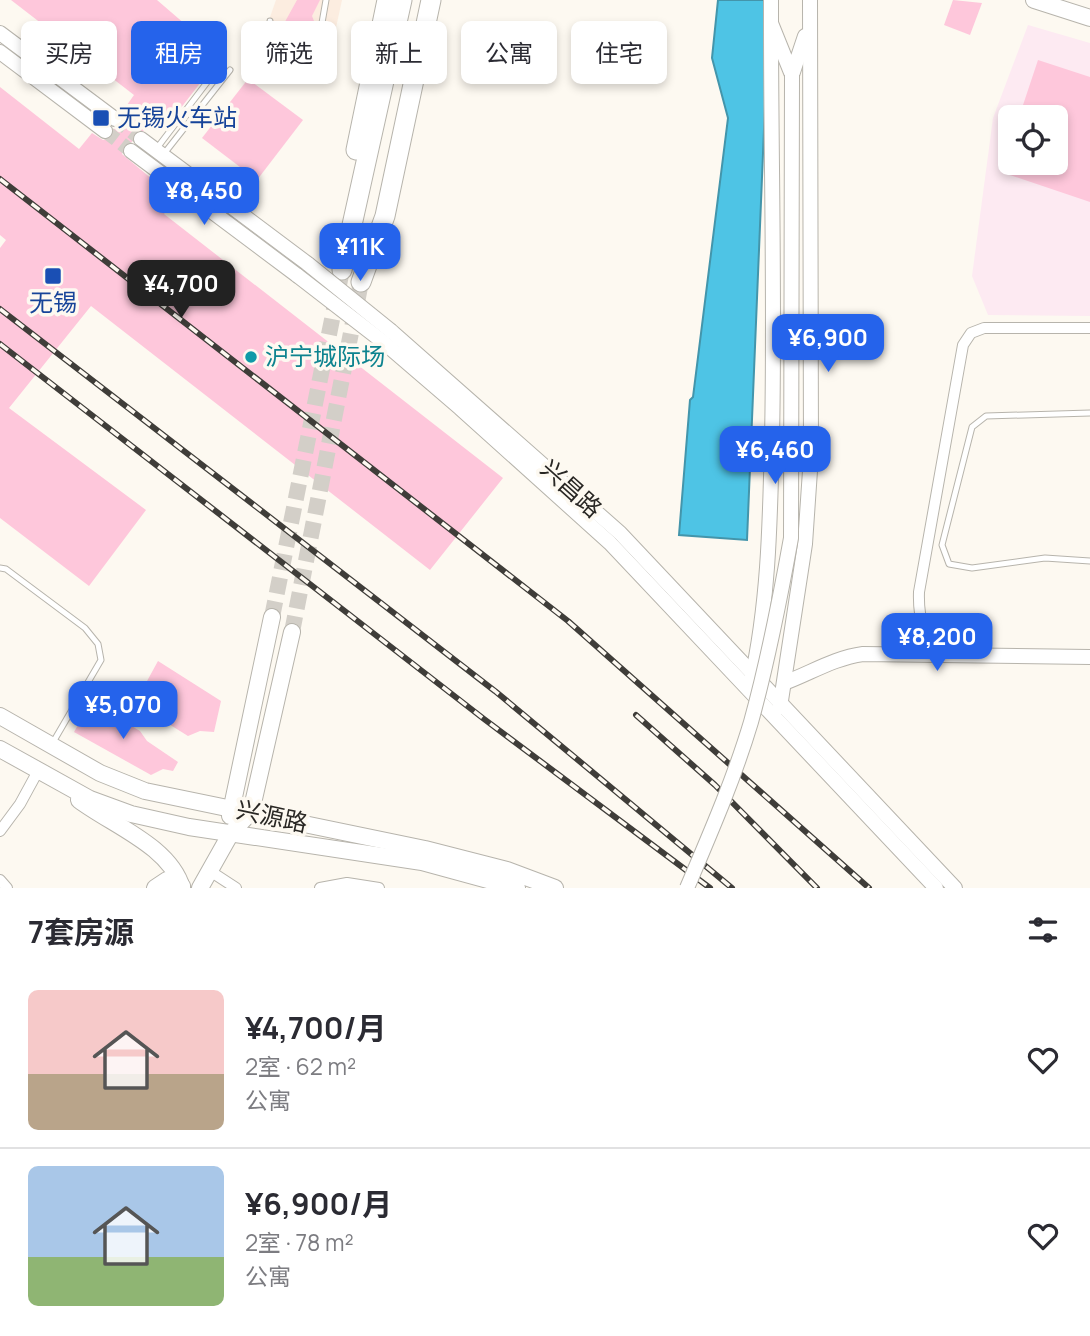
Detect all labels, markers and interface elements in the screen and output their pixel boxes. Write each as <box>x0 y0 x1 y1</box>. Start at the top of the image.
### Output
chip: 买房 <box>21 21 117 84</box>
chip: 租房 <box>131 21 227 84</box>
chip: 筛选 <box>241 21 337 84</box>
chip: 新上 <box>351 21 447 84</box>
chip: 公寓 <box>461 21 557 84</box>
chip: 住宅 <box>571 21 667 84</box>
place label: 无锡火车站 <box>117 100 237 133</box>
map controls <box>998 105 1068 175</box>
button: locate <box>998 105 1068 175</box>
marker: 无锡火车站 <box>91 108 111 128</box>
pin: ¥8,450 <box>147 168 261 227</box>
text: ¥8,450 <box>165 174 243 206</box>
pin: ¥11K <box>319 224 401 283</box>
text: ¥11K <box>335 230 385 262</box>
pin: ¥4,700 <box>124 260 238 320</box>
marker: 无锡 <box>43 266 63 286</box>
text: ¥4,700 <box>143 267 219 299</box>
place label: 无锡 <box>29 285 77 318</box>
pin: ¥6,900 <box>771 314 885 374</box>
text: ¥6,900 <box>788 321 868 353</box>
place label: 沪宁城际场 <box>265 339 385 372</box>
marker: 沪宁城际场 <box>243 349 259 365</box>
pin: ¥6,460 <box>718 426 832 486</box>
text: ¥6,460 <box>736 433 814 465</box>
street label: 兴昌路 <box>534 452 610 524</box>
pin: ¥8,200 <box>880 614 994 673</box>
text: ¥8,200 <box>897 620 977 652</box>
pin: ¥5,070 <box>66 682 180 741</box>
text: ¥5,070 <box>84 688 162 720</box>
street label: 兴源路 <box>234 792 311 839</box>
text: 7套房源 <box>28 911 134 952</box>
icon: filters <box>1024 911 1062 949</box>
text: ¥4,700/月 <box>245 1007 386 1048</box>
icon: home <box>84 1018 168 1102</box>
icon: heart <box>1024 1041 1062 1079</box>
text: 2室 · 62 m² <box>245 1050 356 1082</box>
text: 公寓 <box>245 1084 291 1116</box>
text: ¥6,900/月 <box>245 1183 392 1224</box>
icon: home <box>84 1194 168 1278</box>
icon: heart <box>1024 1217 1062 1255</box>
text: 2室 · 78 m² <box>245 1226 354 1258</box>
text: 公寓 <box>245 1260 291 1292</box>

